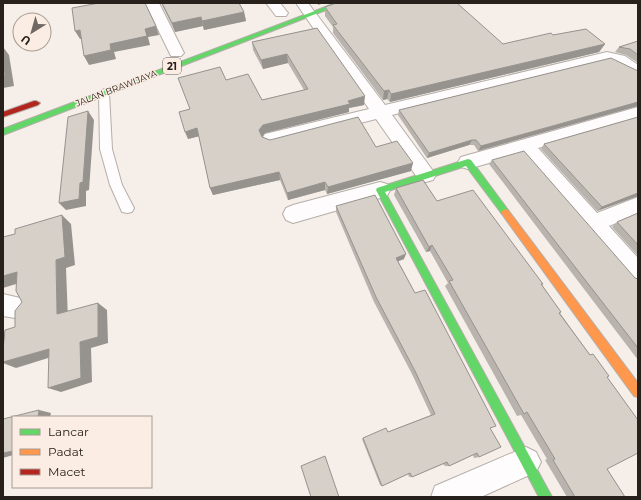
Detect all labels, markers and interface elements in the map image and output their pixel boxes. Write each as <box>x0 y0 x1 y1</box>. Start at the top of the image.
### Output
north arrow <box>12 12 52 52</box>
text: U <box>18 32 34 48</box>
road number: 21 <box>163 58 181 74</box>
street label: JALAN BRAWIJAYA <box>73 67 159 109</box>
legend <box>12 416 152 488</box>
text: Lancar <box>48 424 89 439</box>
text: Padat <box>48 444 84 459</box>
text: Macet <box>48 464 85 479</box>

